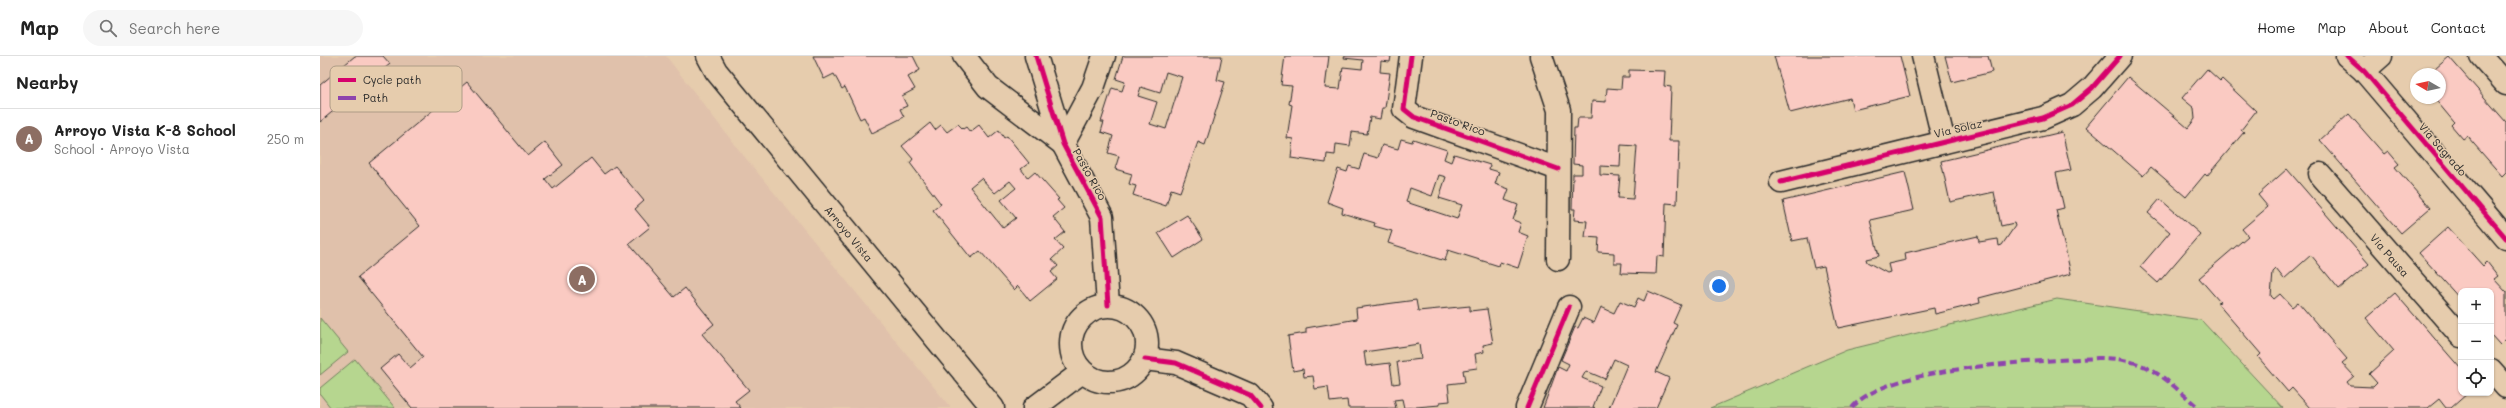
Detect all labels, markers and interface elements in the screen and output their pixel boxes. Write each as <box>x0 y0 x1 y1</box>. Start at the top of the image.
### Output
search box <box>83 10 363 46</box>
text: Map <box>20 15 59 40</box>
icon: search <box>97 17 119 39</box>
text: Search here <box>129 18 220 38</box>
text: Home <box>2257 18 2295 37</box>
text: Map <box>2317 18 2346 37</box>
text: About <box>2368 18 2409 37</box>
text: Contact <box>2431 18 2486 37</box>
legend <box>330 66 462 112</box>
north arrow <box>2410 68 2446 104</box>
text: Nearby <box>16 71 78 93</box>
text: Cycle path <box>363 72 421 87</box>
text: Path <box>363 90 388 105</box>
street label: Pasto Rico <box>1429 105 1488 139</box>
street label: Via Solaz <box>1932 115 1984 141</box>
street label: Via Sagrado <box>2416 119 2471 179</box>
text: Arroyo Vista K-8 School <box>54 120 236 140</box>
text: A <box>24 130 34 147</box>
text: 250 m <box>267 130 304 147</box>
text: School · Arroyo Vista <box>54 140 190 157</box>
street label: Pasto Rico <box>1070 145 1111 203</box>
street label: Arroyo Vista <box>822 202 877 265</box>
street label: Via Pausa <box>2367 230 2413 280</box>
pin: A <box>569 264 595 294</box>
your location <box>1709 276 1729 296</box>
map controls <box>2458 288 2494 396</box>
button: + <box>2458 288 2494 324</box>
button: − <box>2458 324 2494 360</box>
button: locate <box>2458 360 2494 396</box>

